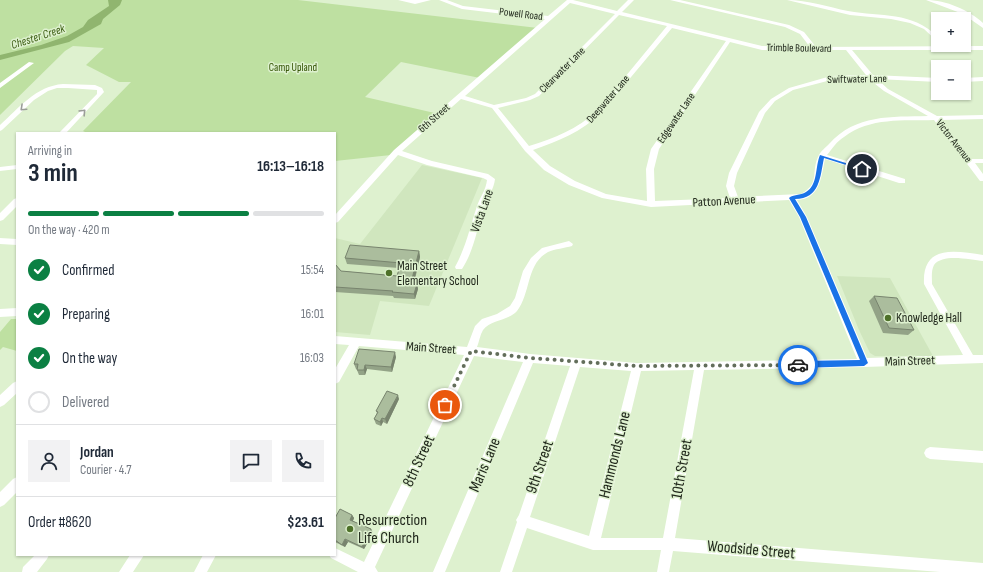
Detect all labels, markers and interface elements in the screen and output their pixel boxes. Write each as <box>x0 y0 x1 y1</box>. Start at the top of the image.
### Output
street label: Powell Road <box>498 5 544 23</box>
map controls <box>931 12 971 100</box>
button: + <box>931 12 971 52</box>
water label: Chester Creek <box>9 21 67 53</box>
street label: Trimble Boulevard <box>766 41 832 55</box>
street label: Clearwater Lane <box>536 44 588 96</box>
button: − <box>931 60 971 100</box>
park label: Camp Upland <box>269 61 318 74</box>
street label: Deepwater Lane <box>584 72 632 126</box>
street label: Swiftwater Lane <box>827 72 887 86</box>
street label: Edgewater Lane <box>654 90 698 146</box>
street label: 6th Street <box>415 100 453 135</box>
one-way arrow <box>20 103 28 111</box>
one-way arrow <box>78 109 85 117</box>
street label: Victor Avenue <box>933 117 975 165</box>
text: Arriving in <box>28 143 72 159</box>
pin <box>845 152 879 186</box>
text: 16:13–16:18 <box>257 157 324 176</box>
text: 3 min <box>28 158 78 189</box>
icon: home <box>851 158 873 180</box>
street label: Vista Lane <box>467 187 497 235</box>
street label: Patton Avenue <box>692 191 756 211</box>
text: On the way · 420 m <box>28 222 110 238</box>
place label: Main Street Elementary School <box>397 258 479 289</box>
icon: check <box>28 259 50 281</box>
text: Confirmed <box>62 261 115 280</box>
text: 15:54 <box>301 262 324 278</box>
marker: Main Street Elementary School <box>384 268 394 278</box>
icon: check <box>28 303 50 325</box>
text: Preparing <box>62 305 110 324</box>
text: 16:01 <box>301 306 324 322</box>
place label: Knowledge Hall <box>896 310 962 326</box>
marker: Knowledge Hall <box>883 313 893 323</box>
street label: Main Street <box>405 338 457 358</box>
courier <box>778 345 818 385</box>
icon: check <box>28 347 50 369</box>
text: On the way <box>62 349 117 368</box>
text: 16:03 <box>300 350 324 366</box>
street label: Main Street <box>885 352 935 370</box>
icon: car <box>787 354 809 376</box>
pin <box>428 388 462 422</box>
text: Delivered <box>62 393 109 412</box>
icon: bag <box>434 394 456 416</box>
street label: Hammonds Lane <box>595 410 635 500</box>
street label: 8th Street <box>399 432 439 490</box>
street label: Maris Lane <box>465 435 505 495</box>
street label: 10th Street <box>667 437 697 501</box>
street label: 9th Street <box>522 438 558 496</box>
button: person <box>28 440 70 482</box>
button: chat <box>230 440 272 482</box>
button: phone <box>282 440 324 482</box>
text: Jordan <box>80 443 114 462</box>
text: Courier · 4.7 <box>80 462 132 478</box>
place label: Resurrection Life Church <box>358 511 427 548</box>
text: Order #8620 <box>28 513 91 532</box>
text: $23.61 <box>287 513 324 532</box>
marker: Resurrection Life Church <box>345 524 355 534</box>
street label: Woodside Street <box>706 537 796 563</box>

